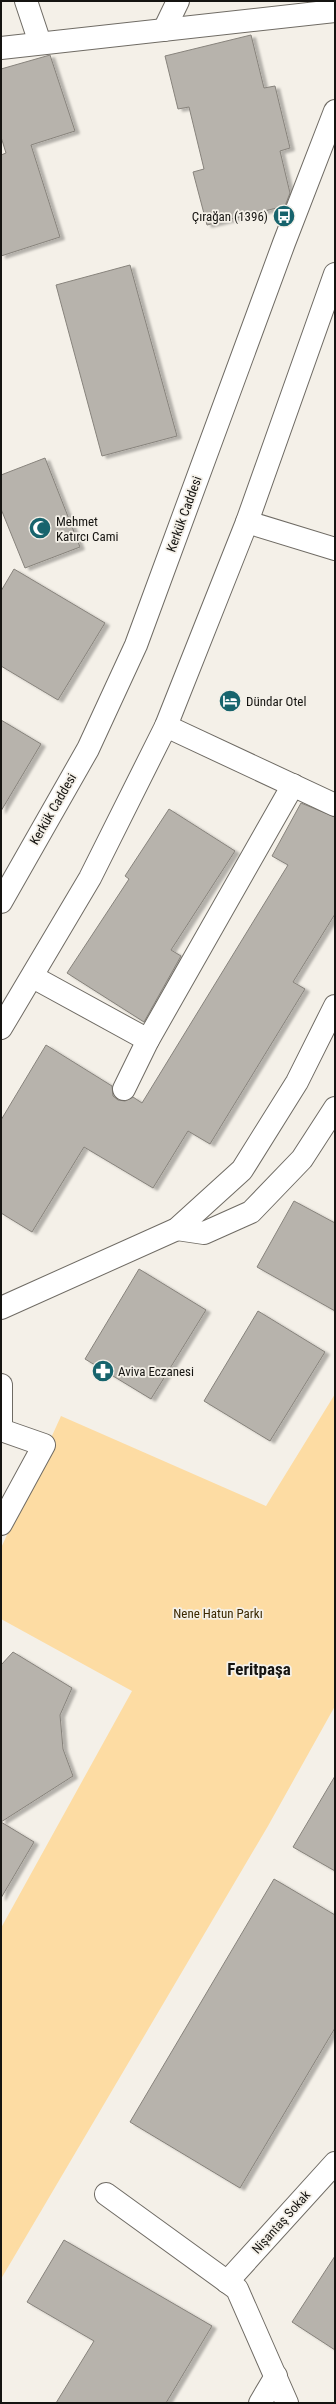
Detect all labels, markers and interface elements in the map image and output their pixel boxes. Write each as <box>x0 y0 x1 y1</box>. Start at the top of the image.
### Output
bus stop icon: Çırağan (1396) <box>271 203 297 229</box>
place label: Çırağan (1396) <box>192 209 268 224</box>
street label: Kerkük Caddesi <box>163 474 205 554</box>
place label: Mehmet Katırcı Cami <box>56 514 118 544</box>
mosque icon: Mehmet Katırcı Cami <box>27 515 53 541</box>
hotel icon: Dündar Otel <box>217 688 243 714</box>
place label: Dündar Otel <box>246 694 306 709</box>
street label: Kerkük Caddesi <box>27 771 79 847</box>
pharmacy icon: Aviva Eczanesi <box>90 1358 116 1384</box>
place label: Aviva Eczanesi <box>118 1364 194 1379</box>
park label: Nene Hatun Parkı <box>173 1606 263 1621</box>
district label: Feritpaşa <box>227 1659 291 1679</box>
street label: Nişantaş Sokak <box>249 2187 313 2257</box>

